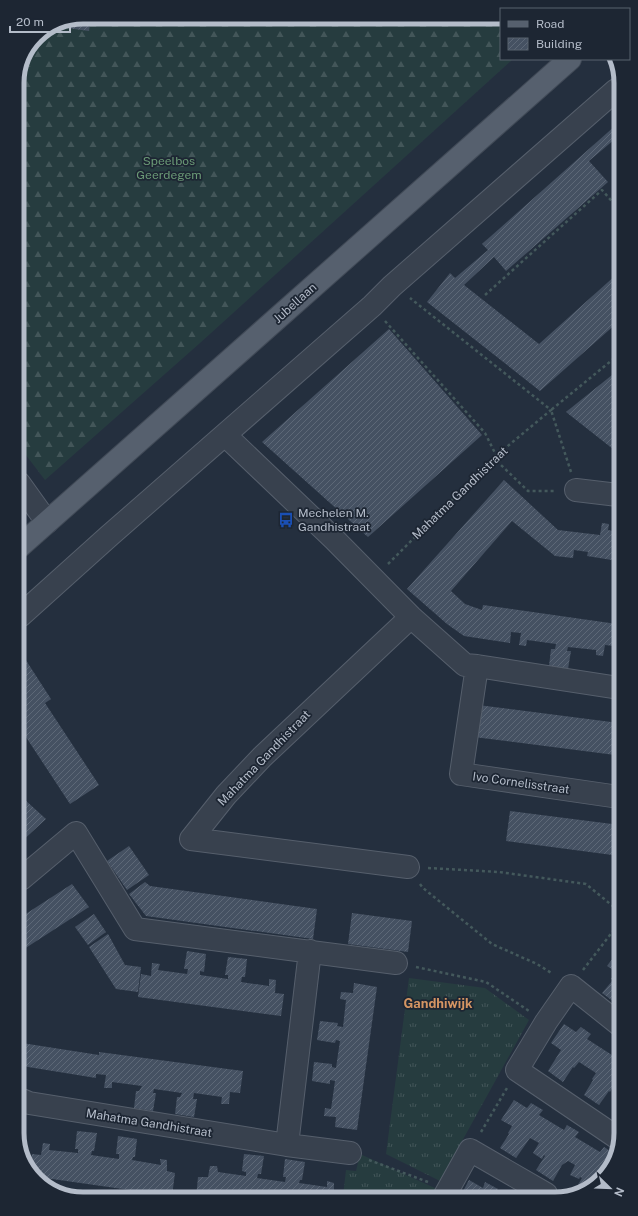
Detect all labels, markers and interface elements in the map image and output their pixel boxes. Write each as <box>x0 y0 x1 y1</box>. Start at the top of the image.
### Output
scale bar <box>10 8 70 34</box>
legend <box>500 8 630 60</box>
text: 20 m <box>16 15 44 29</box>
text: Road <box>536 17 564 31</box>
text: Building <box>536 37 582 51</box>
park label: Speelbos Geerdegem <box>136 154 202 182</box>
street label: Jubellaan <box>271 280 319 326</box>
street label: Mahatma Gandhistraat <box>409 444 511 542</box>
place label: Mechelen M. Gandhistraat <box>298 506 371 534</box>
bus stop icon: Mechelen M. Gandhistraat <box>277 511 295 529</box>
street label: Mahatma Gandhistraat <box>215 707 313 809</box>
street label: Ivo Cornelisstraat <box>472 769 571 797</box>
district label: Gandhiwijk <box>403 996 473 1011</box>
street label: Mahatma Gandhistraat <box>85 1106 213 1140</box>
north arrow <box>590 1168 630 1208</box>
text: N <box>612 1186 626 1198</box>

